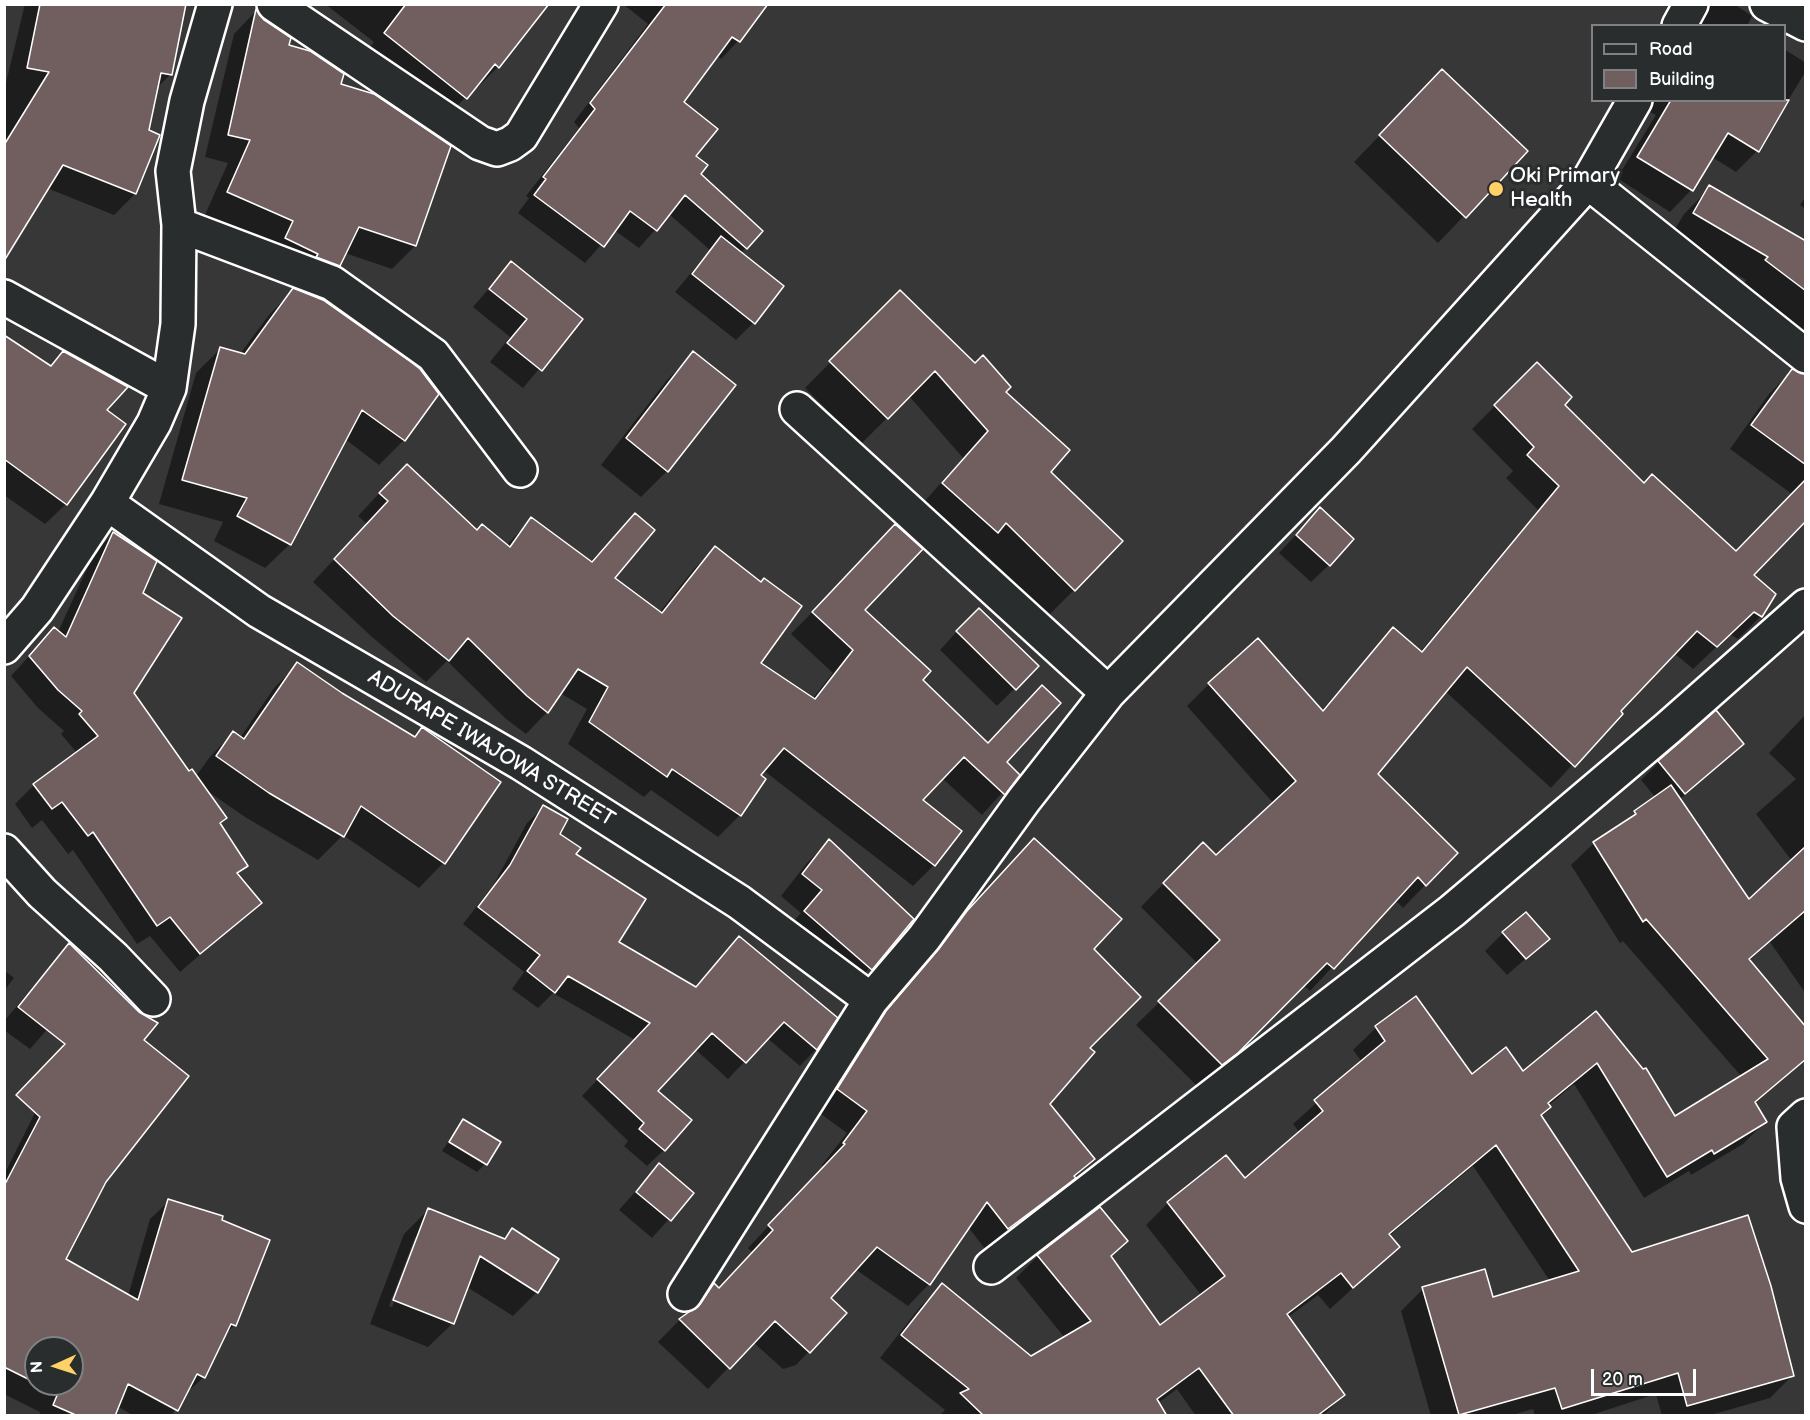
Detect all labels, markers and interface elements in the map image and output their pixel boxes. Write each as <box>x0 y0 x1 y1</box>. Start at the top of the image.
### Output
legend <box>1591 24 1786 102</box>
text: Road <box>1649 39 1693 60</box>
text: Building <box>1649 69 1715 90</box>
place label: Oki Primary Health <box>1510 164 1620 214</box>
marker: Oki Primary Health <box>1487 180 1505 198</box>
street label: ADURAPE IWAJOWA STREET <box>363 665 619 833</box>
north arrow <box>24 1336 84 1396</box>
scale bar <box>1594 1357 1699 1395</box>
text: N <box>28 1360 47 1373</box>
text: 20 m <box>1602 1369 1643 1390</box>

